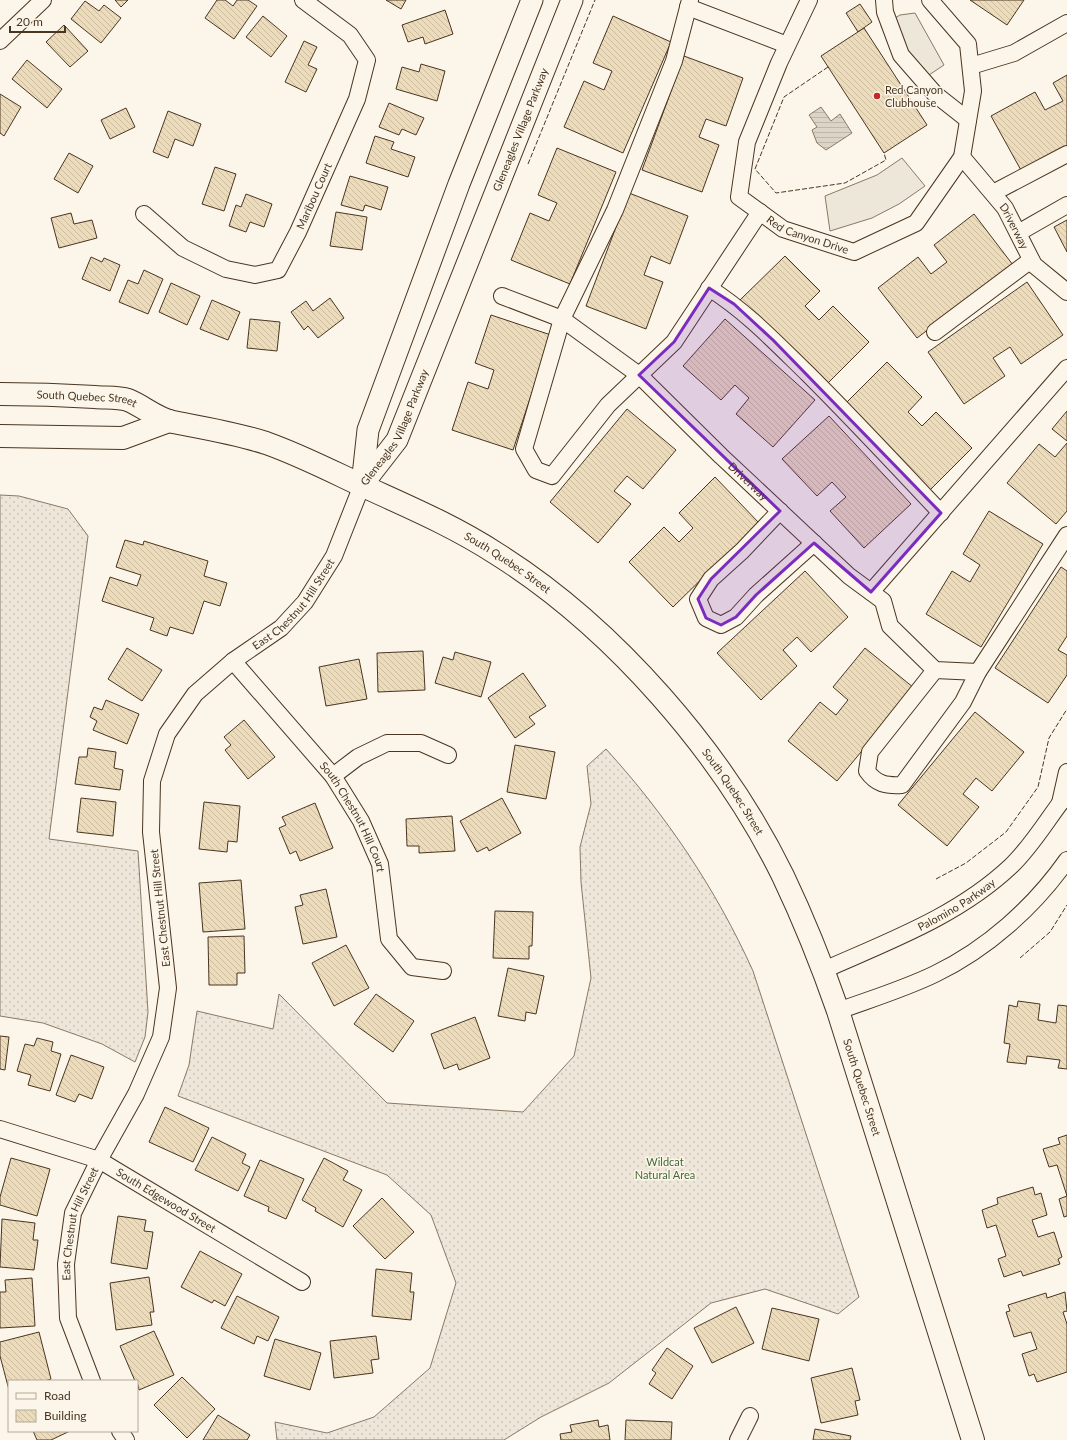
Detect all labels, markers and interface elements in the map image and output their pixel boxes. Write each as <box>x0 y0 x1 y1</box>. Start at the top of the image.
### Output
scale bar <box>10 8 65 34</box>
text: 20 m <box>16 14 43 29</box>
street label: Gleneagles Village Parkway <box>490 66 550 193</box>
place label: Red Canyon Clubhouse <box>885 83 943 109</box>
marker: Red Canyon Clubhouse <box>872 91 882 101</box>
street label: Maribou Court <box>293 161 334 231</box>
street label: Driverway <box>997 200 1032 251</box>
street label: Red Canyon Drive <box>764 212 851 256</box>
street label: Gleneagles Village Parkway <box>357 367 431 488</box>
street label: South Quebec Street <box>36 387 140 409</box>
street label: Driverway <box>726 459 771 503</box>
street label: South Quebec Street <box>462 529 554 596</box>
street label: East Chestnut Hill Street <box>250 556 337 652</box>
street label: South Quebec Street <box>700 746 767 837</box>
street label: South Chestnut Hill Court <box>317 759 388 873</box>
street label: East Chestnut Hill Street <box>147 849 172 968</box>
street label: Palomino Parkway <box>915 875 998 933</box>
street label: South Quebec Street <box>841 1037 884 1137</box>
park label: Wildcat Natural Area <box>635 1155 695 1181</box>
street label: East Chestnut Hill Street <box>59 1165 101 1281</box>
street label: South Edgewood Street <box>114 1165 219 1235</box>
legend <box>8 1380 138 1432</box>
text: Road <box>44 1388 71 1403</box>
text: Building <box>44 1408 87 1423</box>

